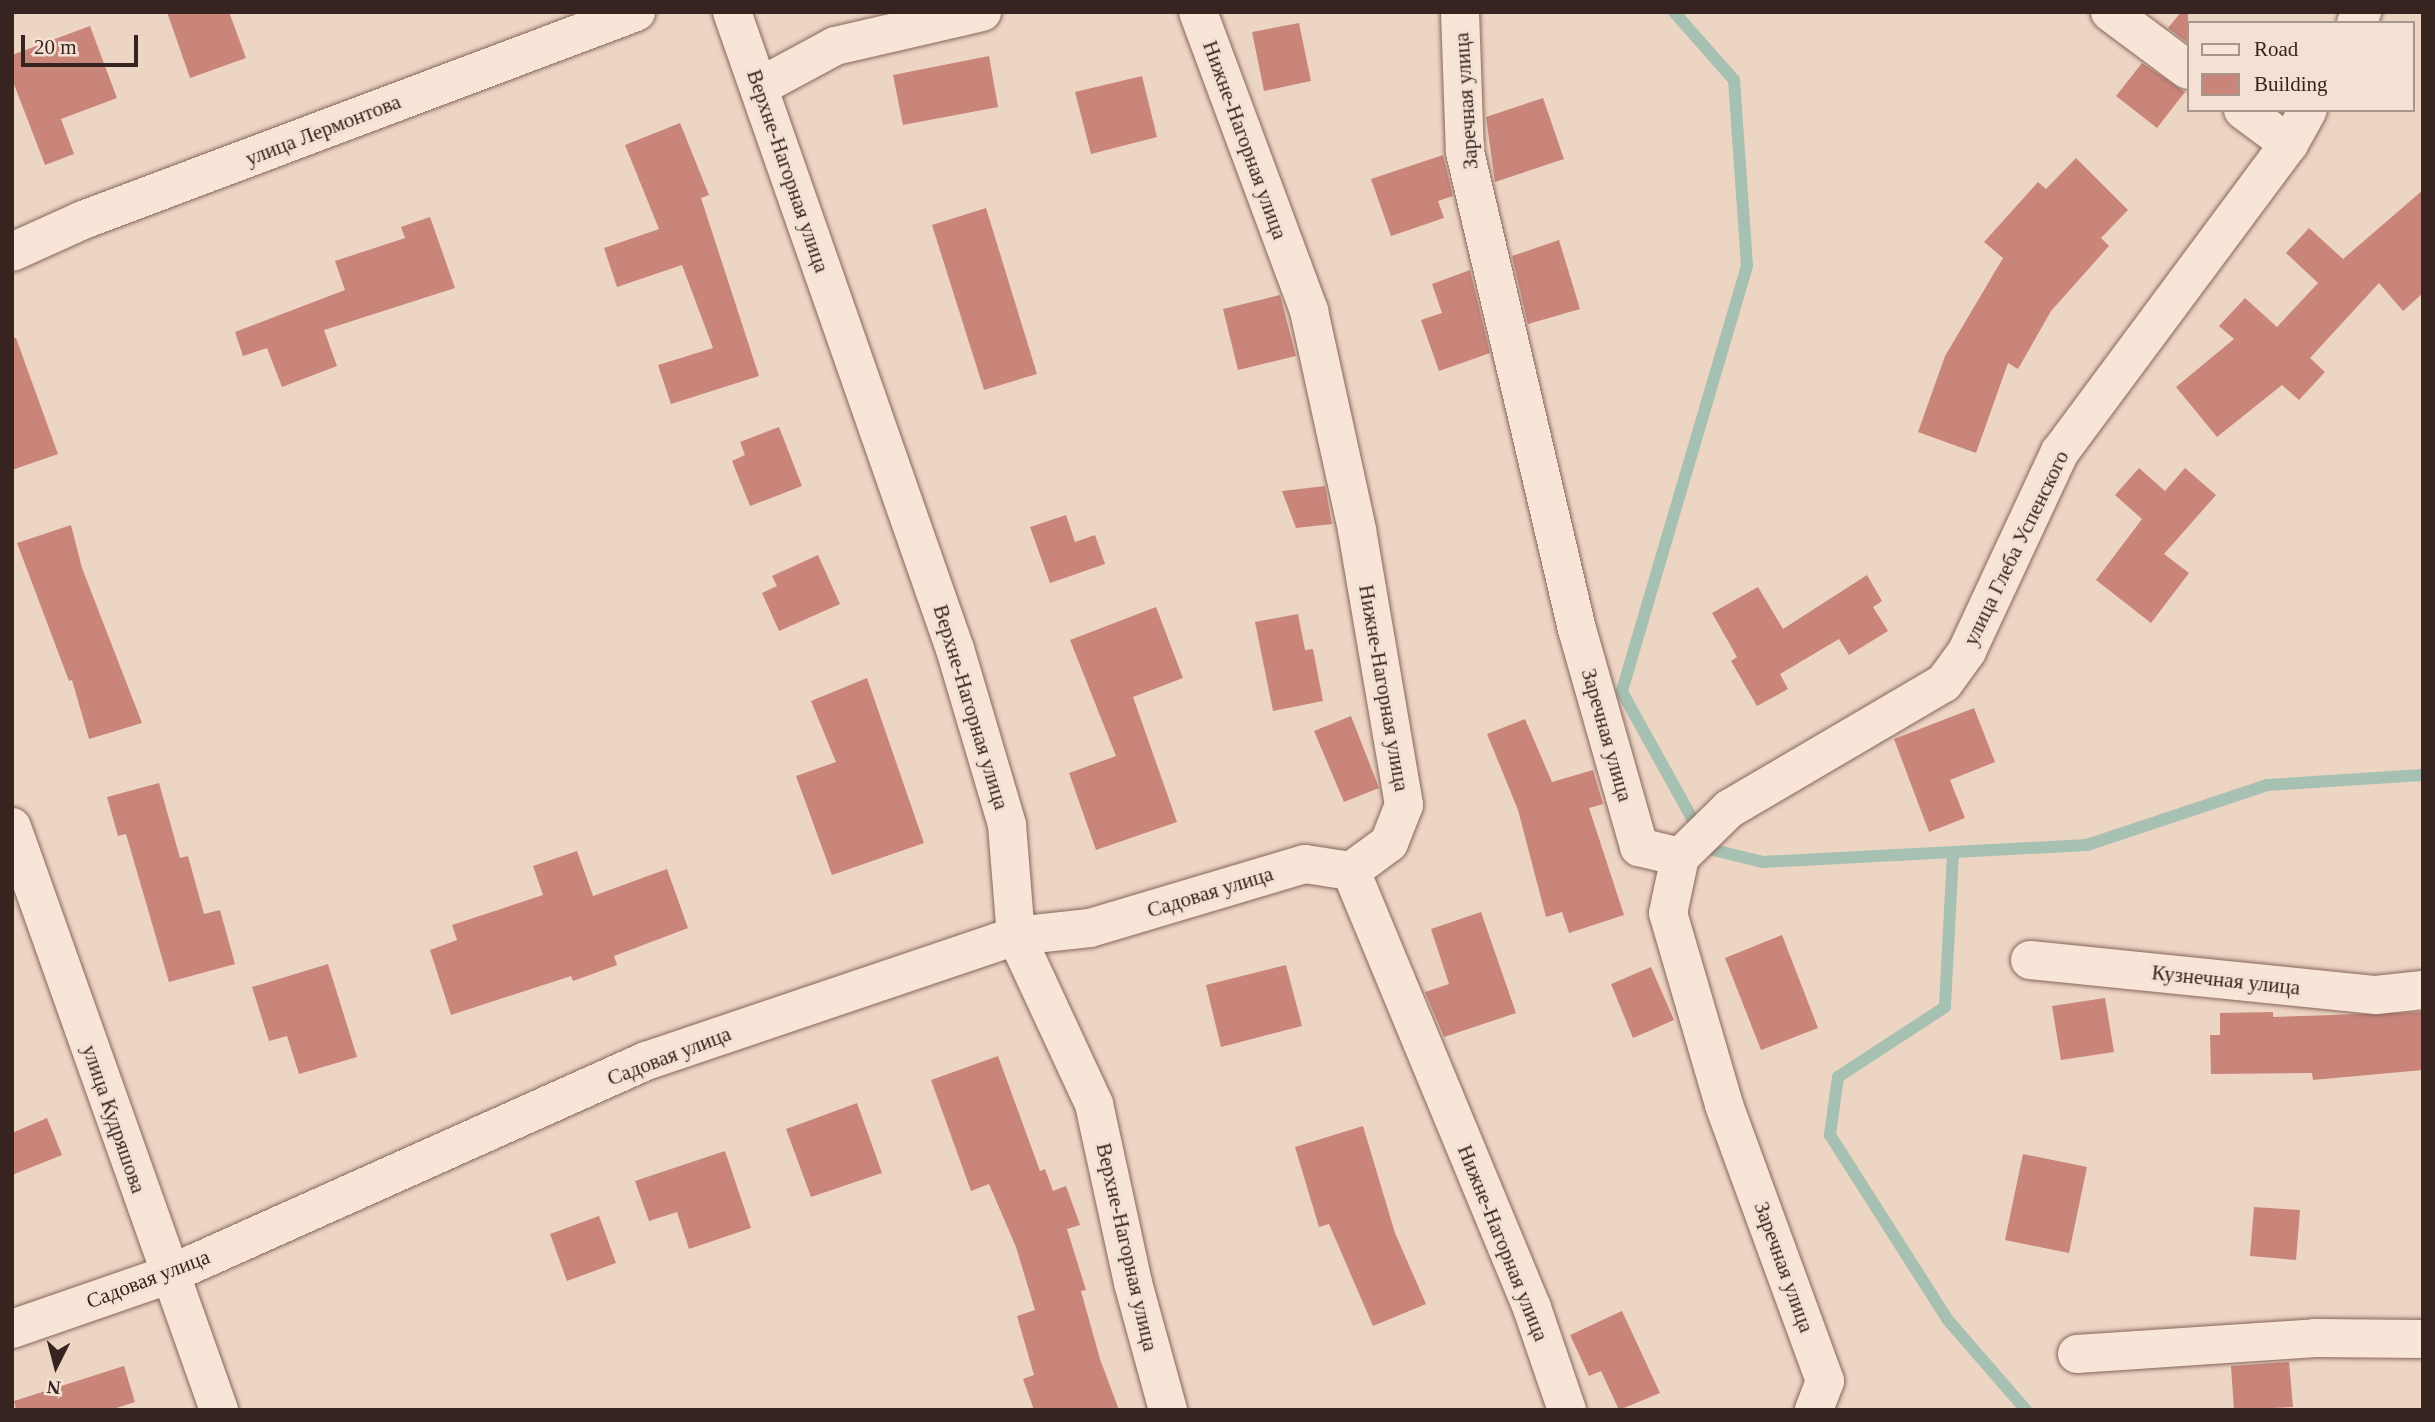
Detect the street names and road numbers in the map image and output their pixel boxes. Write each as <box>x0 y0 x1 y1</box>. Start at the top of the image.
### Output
street label: Заречная улица <box>1449 32 1483 170</box>
street label: Нижне-Нагорная улица <box>1197 37 1293 243</box>
street label: Верхне-Нагорная улица <box>741 66 835 276</box>
street label: улица Лермонтова <box>242 89 404 171</box>
street label: улица Глеба Успенского <box>1958 446 2074 650</box>
street label: Нижне-Нагорная улица <box>1353 583 1415 793</box>
street label: Верхне-Нагорная улица <box>928 602 1014 812</box>
street label: Заречная улица <box>1576 666 1638 804</box>
street label: Садовая улица <box>1144 861 1276 923</box>
street label: Кузнечная улица <box>2151 960 2301 1000</box>
street label: Садовая улица <box>604 1021 734 1091</box>
street label: улица Кудряшова <box>77 1042 151 1196</box>
street label: Верхне-Нагорная улица <box>1091 1141 1163 1353</box>
street label: Нижне-Нагорная улица <box>1452 1141 1554 1345</box>
street label: Заречная улица <box>1749 1198 1819 1336</box>
street label: Садовая улица <box>83 1244 213 1314</box>

